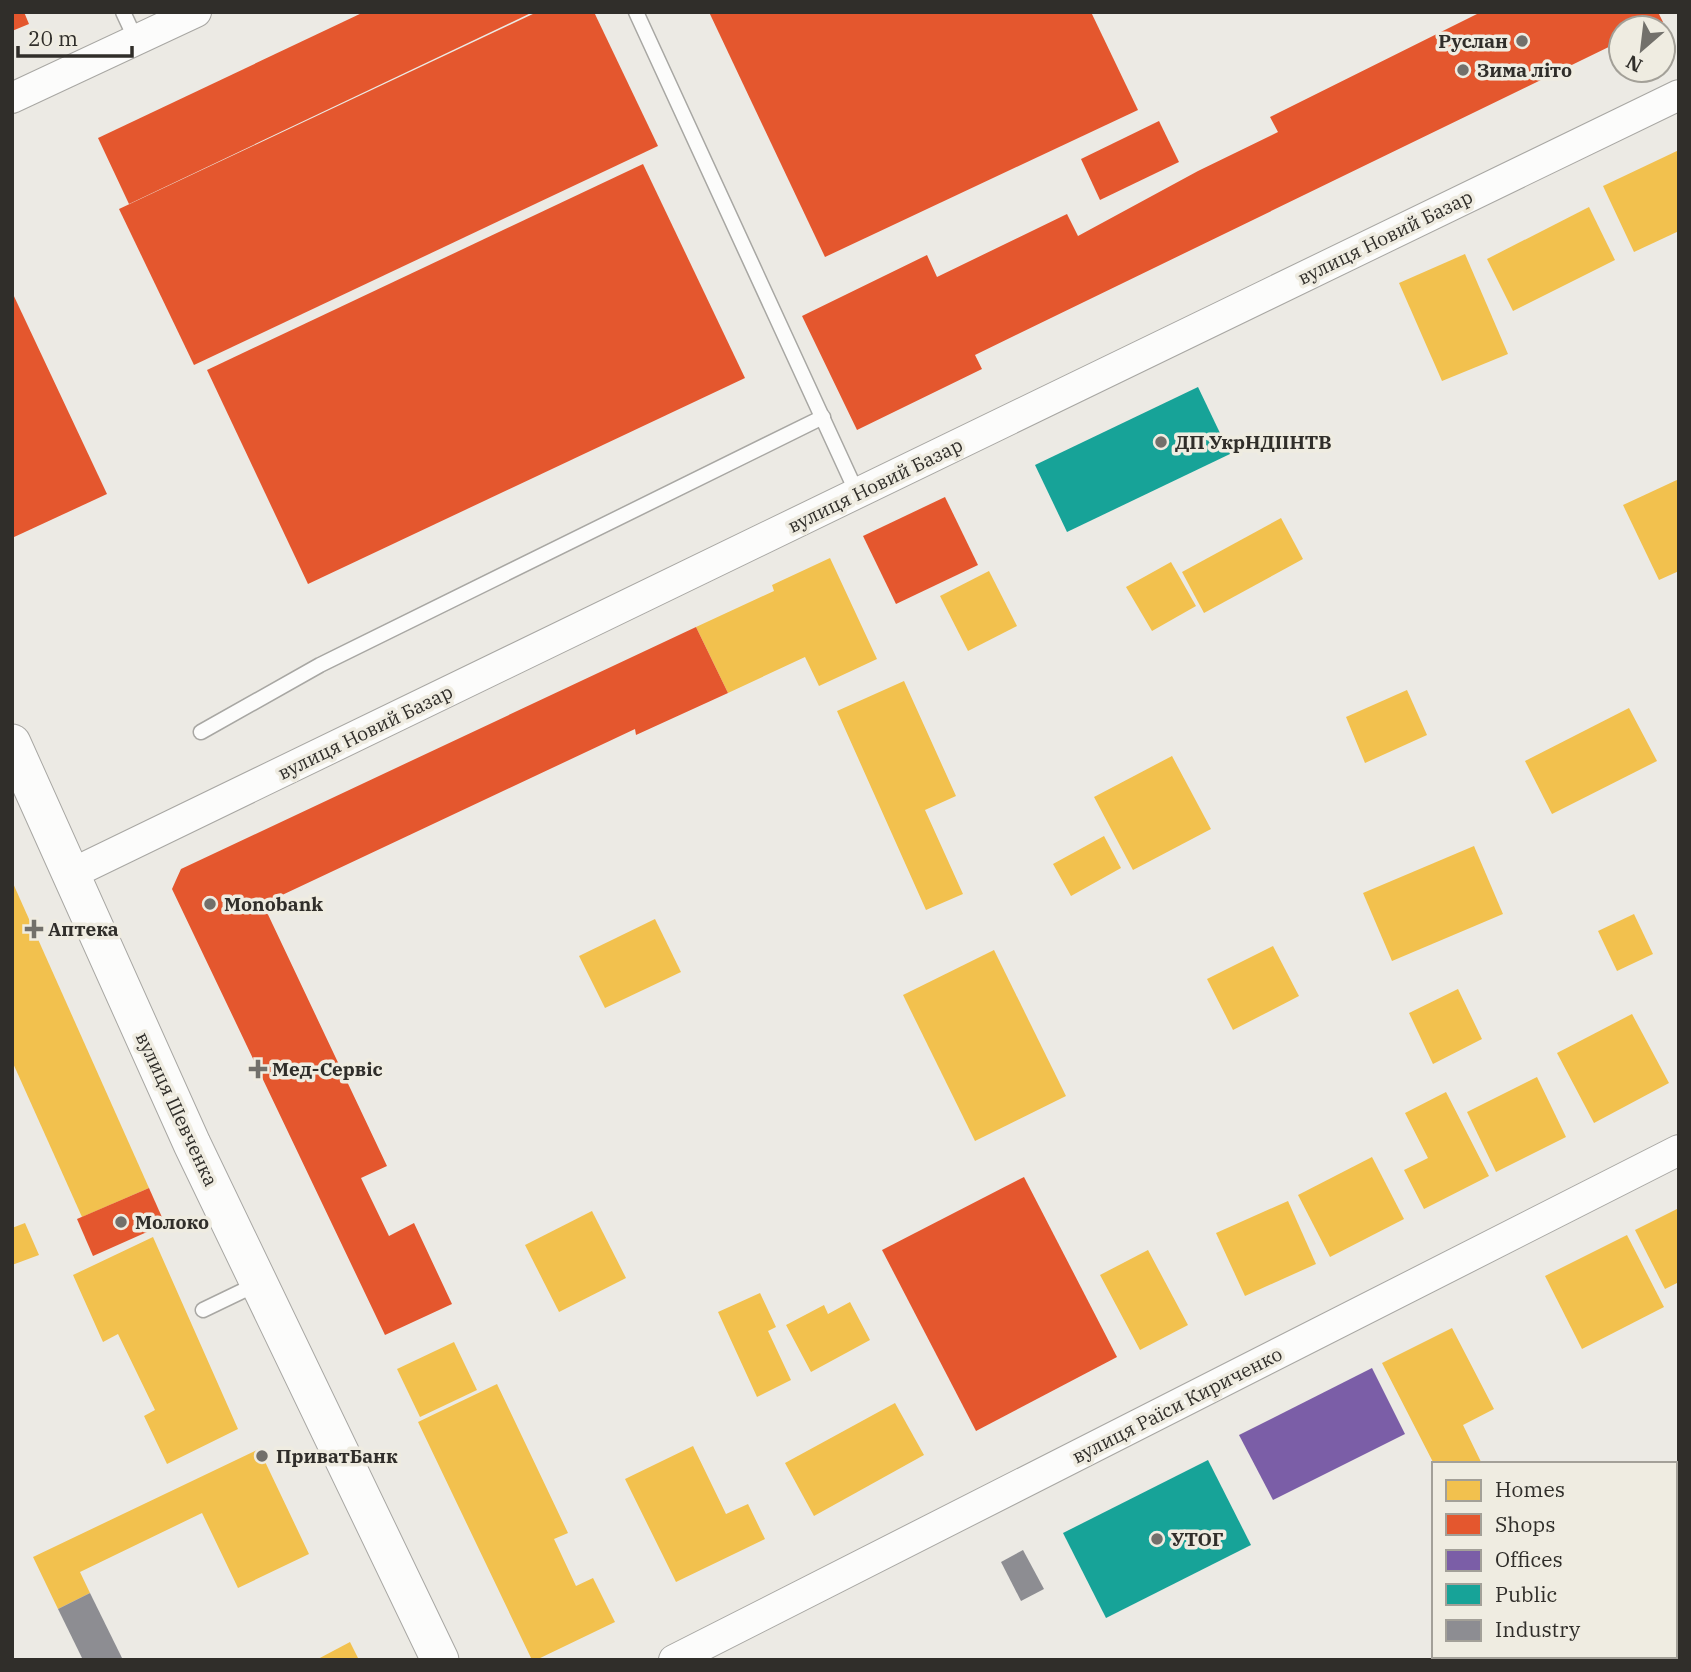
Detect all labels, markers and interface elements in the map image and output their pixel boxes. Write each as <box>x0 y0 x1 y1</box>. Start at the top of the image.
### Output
scale bar <box>18 14 131 58</box>
north arrow <box>1607 14 1677 84</box>
text: 20 m <box>28 24 78 52</box>
place label: Руслан <box>1438 29 1508 53</box>
marker: Руслан <box>1514 33 1530 49</box>
text: N <box>1622 50 1646 78</box>
place label: Зима літо <box>1477 58 1572 82</box>
marker: Зима літо <box>1455 62 1471 78</box>
street label: вулиця Новий Базар <box>1294 184 1476 290</box>
place label: ДП УкрНДІІНТВ <box>1175 430 1332 454</box>
street label: вулиця Новий Базар <box>784 432 966 538</box>
marker: ДП УкрНДІІНТВ <box>1153 434 1169 450</box>
street label: вулиця Новий Базар <box>274 679 456 785</box>
place label: Monobank <box>224 892 323 916</box>
marker: Monobank <box>202 896 218 912</box>
place label: Аптека <box>48 917 119 941</box>
marker: Аптека <box>26 921 42 937</box>
street label: вулиця Шевченка <box>131 1028 223 1190</box>
place label: Мед-Сервіс <box>272 1057 383 1081</box>
marker: Мед-Сервіс <box>250 1061 266 1077</box>
place label: Молоко <box>135 1210 209 1234</box>
marker: Молоко <box>113 1214 129 1230</box>
street label: вулиця Раїси Кириченко <box>1068 1342 1286 1468</box>
place label: ПриватБанк <box>276 1444 398 1468</box>
marker: ПриватБанк <box>254 1448 270 1464</box>
legend <box>1432 1462 1677 1658</box>
text: Homes <box>1495 1475 1565 1503</box>
text: Shops <box>1495 1510 1555 1538</box>
place label: УТОГ <box>1171 1527 1223 1551</box>
marker: УТОГ <box>1149 1531 1165 1547</box>
text: Offices <box>1495 1545 1563 1573</box>
text: Public <box>1495 1580 1557 1608</box>
text: Industry <box>1495 1615 1581 1643</box>

